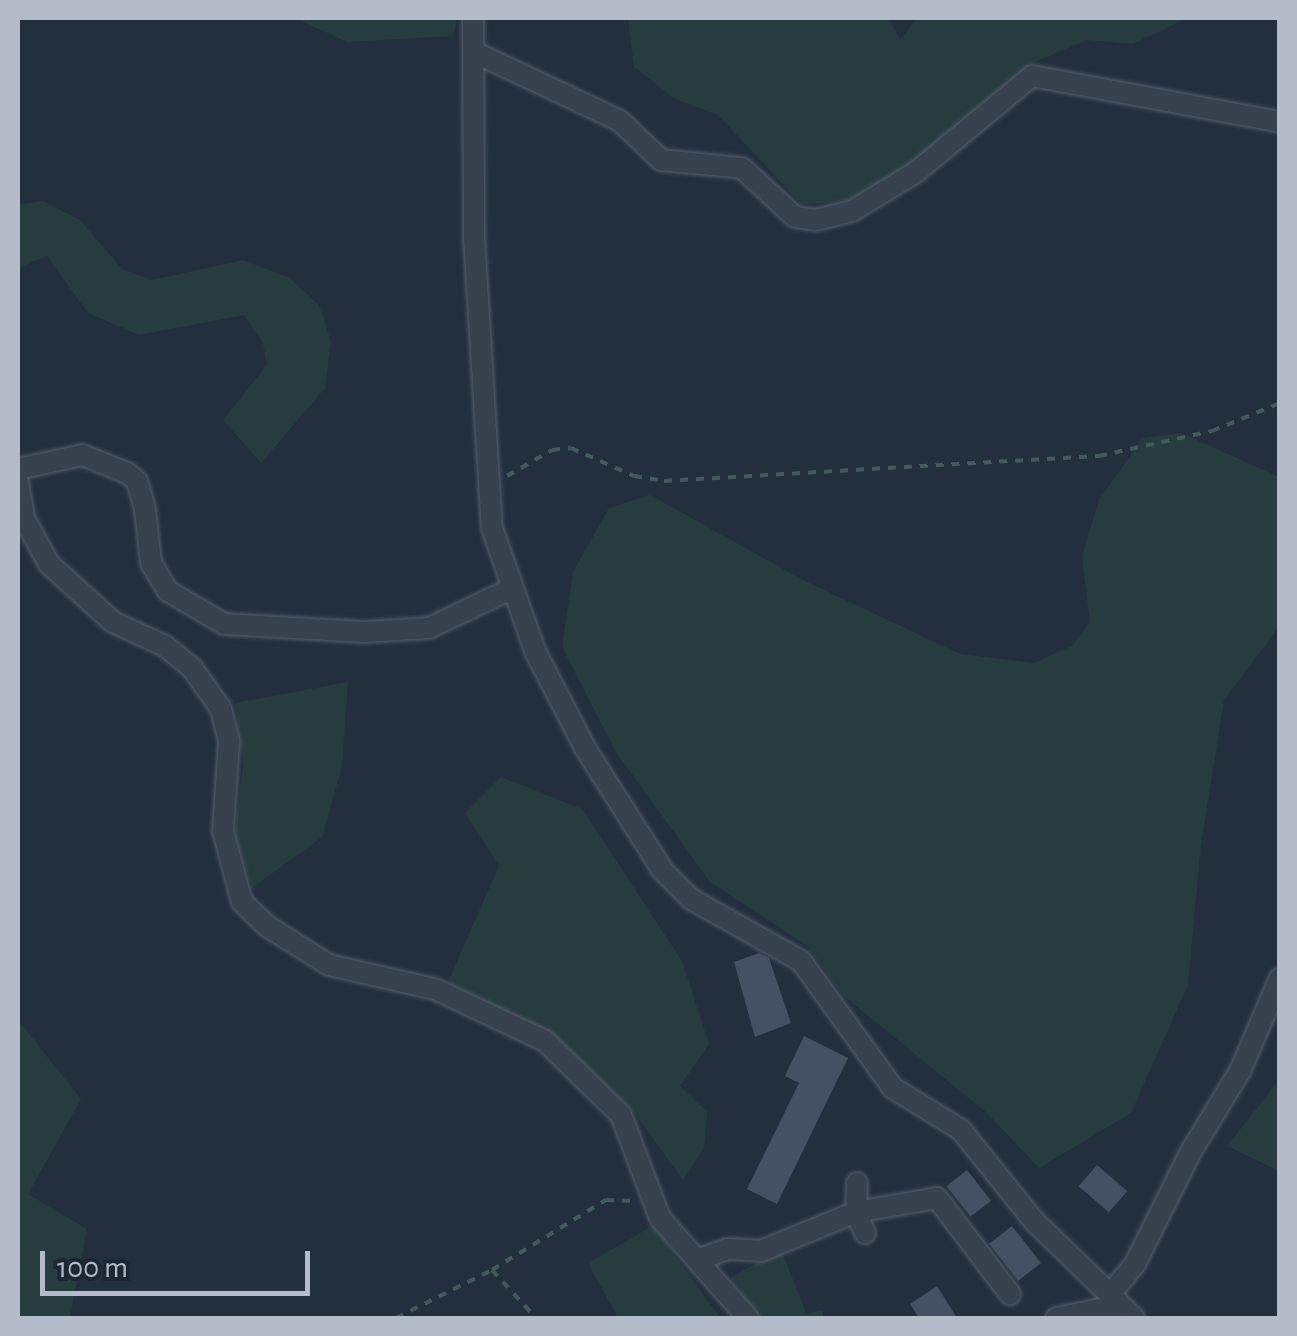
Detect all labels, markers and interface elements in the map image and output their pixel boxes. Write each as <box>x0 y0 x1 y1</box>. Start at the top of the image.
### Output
scale bar <box>45 1231 315 1293</box>
text: 100 m <box>57 1253 128 1283</box>

